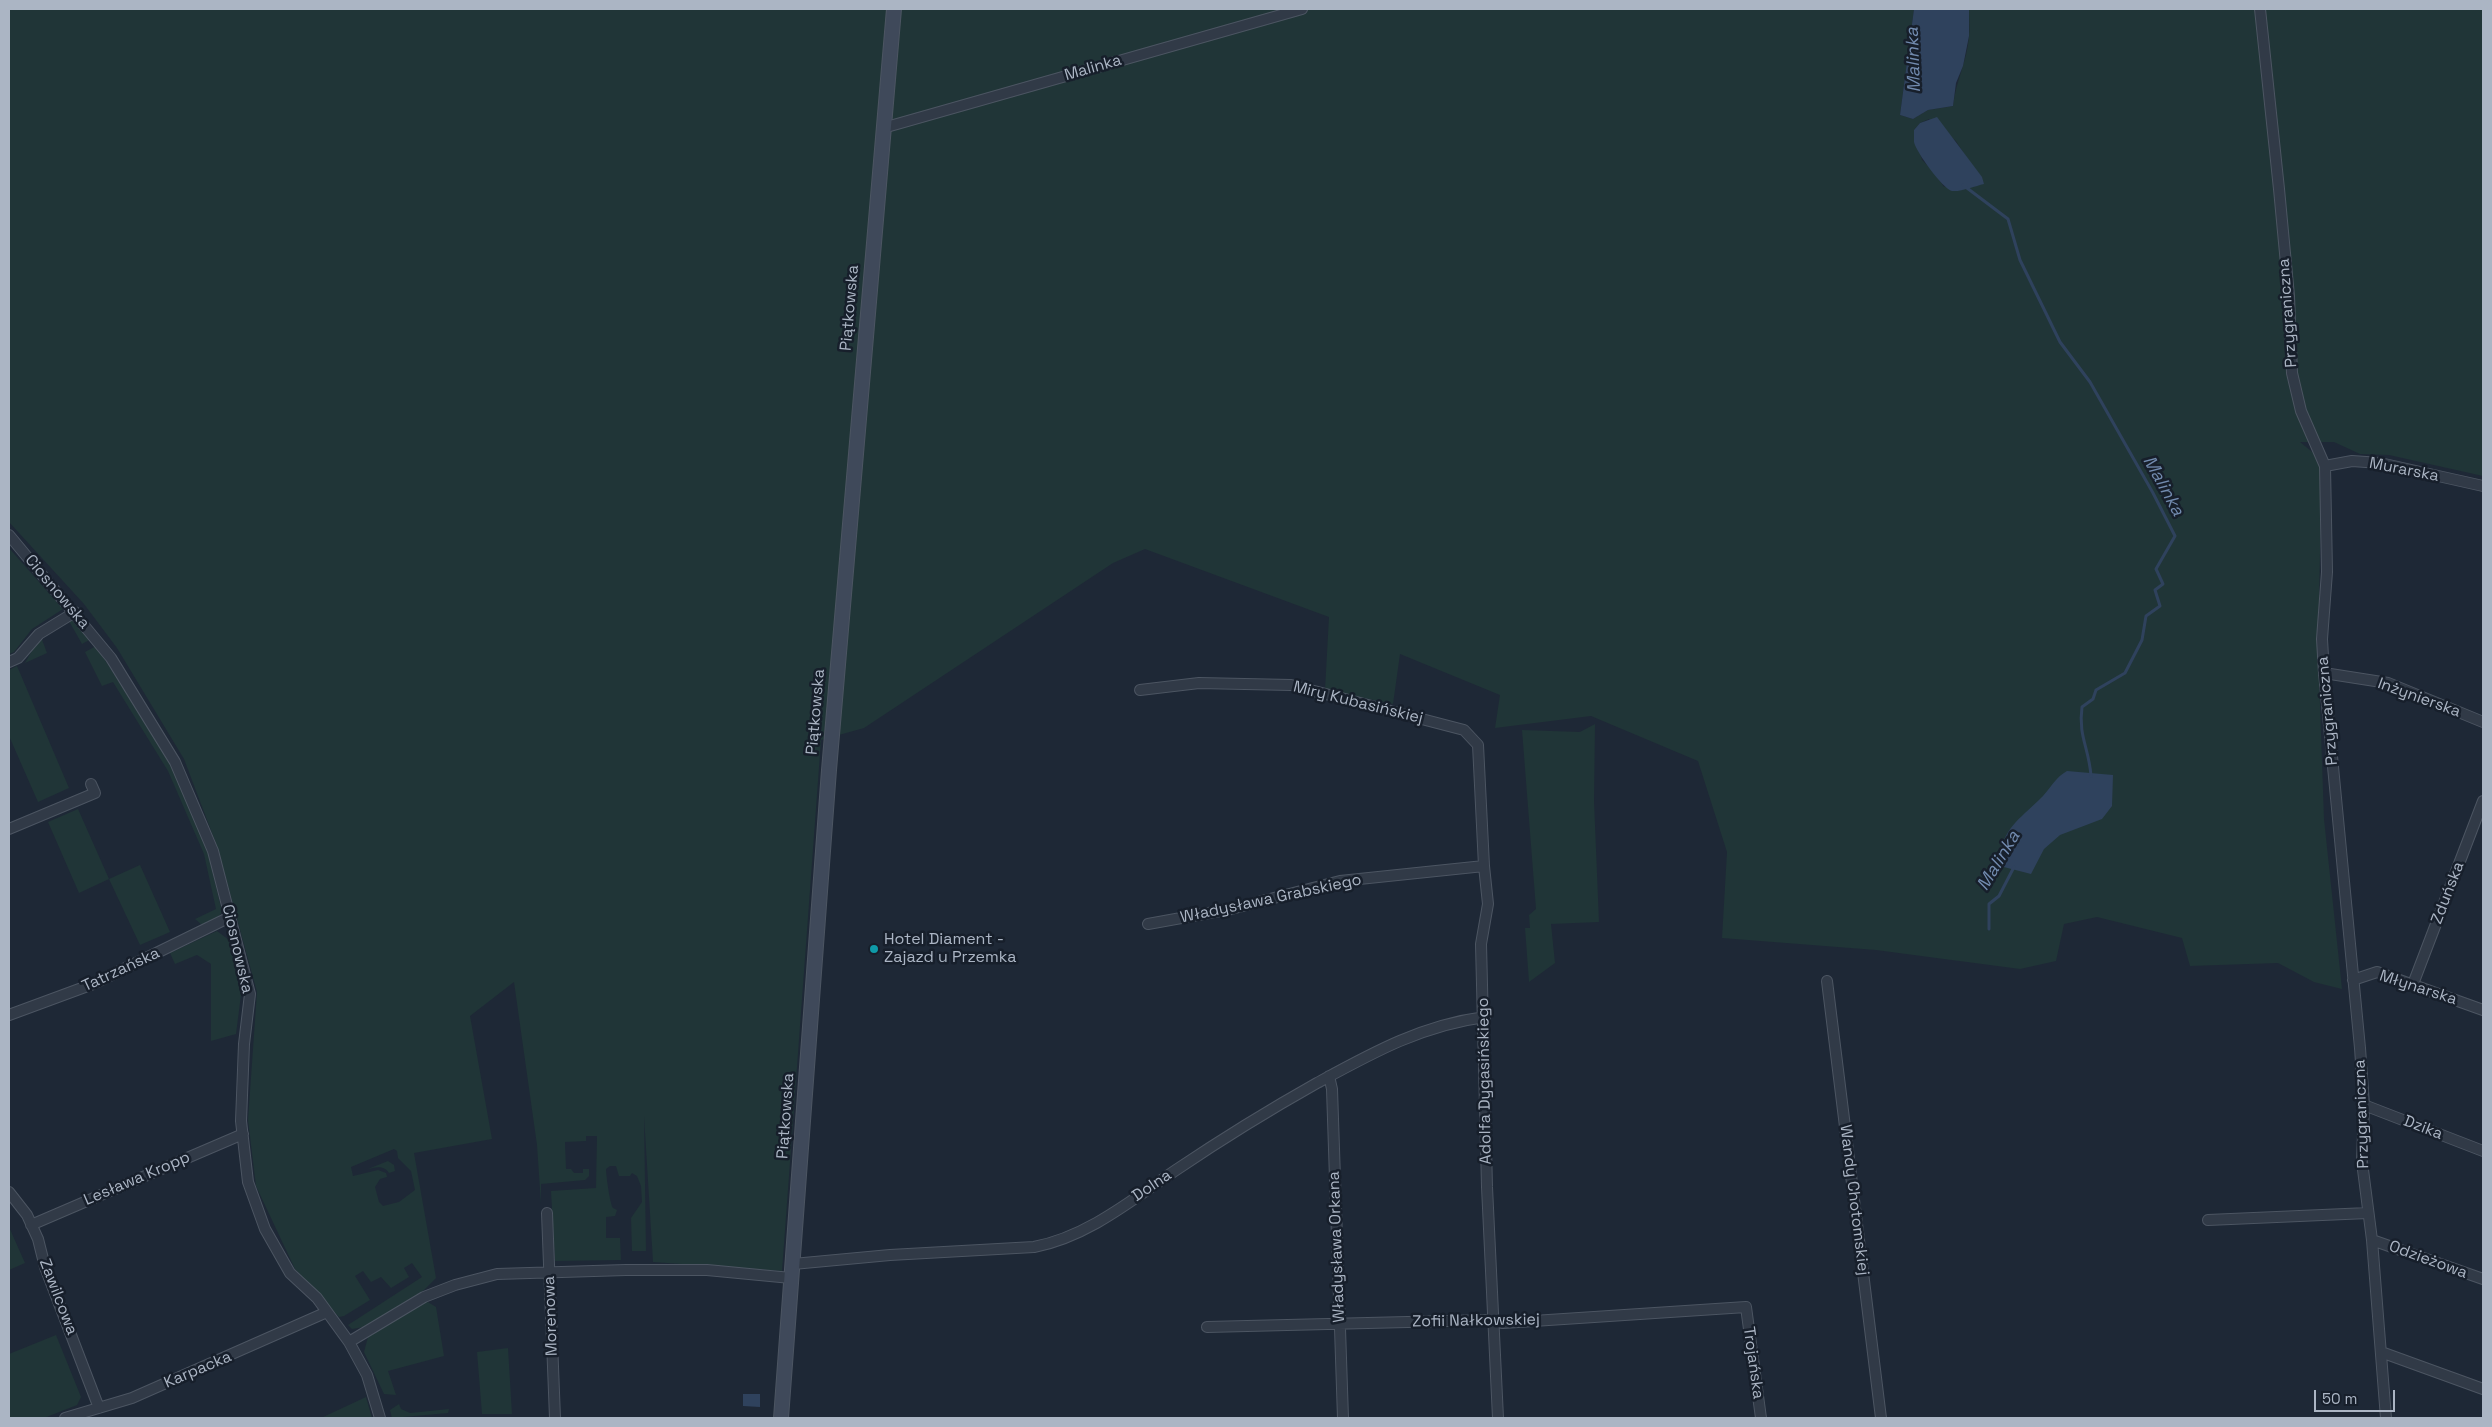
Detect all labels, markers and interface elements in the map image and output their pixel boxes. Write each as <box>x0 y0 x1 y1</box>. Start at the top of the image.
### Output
water label: Malinka <box>1902 27 1926 93</box>
street label: Malinka <box>1062 51 1124 85</box>
street label: Przygraniczna <box>2275 258 2301 368</box>
street label: Piątkowska <box>837 264 863 352</box>
water label: Malinka <box>2138 452 2188 520</box>
street label: Murarska <box>2368 454 2440 486</box>
street label: Ciosnowska <box>20 551 94 633</box>
street label: Przygraniczna <box>2314 656 2342 766</box>
street label: Piątkowska <box>803 668 829 756</box>
street label: Inżynierska <box>2375 674 2463 722</box>
street label: Miry Kubasińskiej <box>1291 678 1425 728</box>
water label: Malinka <box>1973 827 2025 895</box>
street label: Zduńska <box>2427 859 2469 927</box>
street label: Władysława Grabskiego <box>1179 870 1363 928</box>
street label: Ciosnowska <box>217 903 257 995</box>
place label: Hotel Diament - Zajazd u Przemka <box>884 930 1016 968</box>
marker: Hotel Diament - Zajazd u Przemka <box>868 943 880 955</box>
street label: Tatrzańska <box>79 944 163 996</box>
street label: Młynarska <box>2377 966 2459 1010</box>
street label: Adolfa Dygasińskiego <box>1474 997 1496 1165</box>
street label: Przygraniczna <box>2350 1059 2374 1169</box>
street label: Piątkowska <box>773 1072 799 1160</box>
street label: Dzika <box>2401 1112 2445 1144</box>
street label: Wandy Chotomskiej <box>1835 1123 1873 1277</box>
street label: Lesława Kropp <box>81 1148 193 1210</box>
street label: Dolna <box>1129 1166 1175 1206</box>
street label: Władysława Orkana <box>1325 1171 1349 1323</box>
street label: Odzieżowa <box>2386 1237 2470 1283</box>
street label: Zawilcowa <box>35 1256 81 1338</box>
street label: Morenowa <box>540 1276 562 1356</box>
street label: Zofii Nałkowskiej <box>1412 1310 1540 1332</box>
street label: Trojańska <box>1738 1326 1768 1400</box>
street label: Karpacka <box>161 1347 235 1393</box>
scale bar <box>2317 1380 2398 1412</box>
text: 50 m <box>2322 1389 2357 1408</box>

